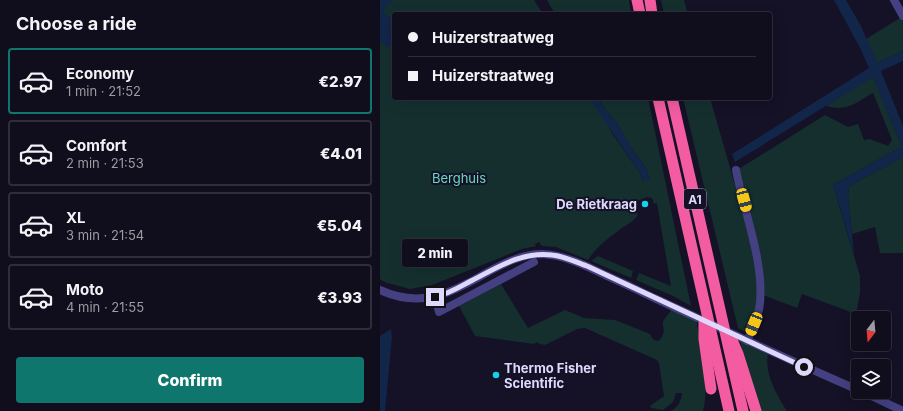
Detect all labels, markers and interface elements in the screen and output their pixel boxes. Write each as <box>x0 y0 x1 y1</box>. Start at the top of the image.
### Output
text: Choose a ride <box>16 13 137 34</box>
text: Huizerstraatweg <box>432 28 554 47</box>
icon: car <box>18 63 54 99</box>
text: Economy <box>66 64 134 83</box>
text: Huizerstraatweg <box>432 66 554 85</box>
text: €2.97 <box>319 72 362 91</box>
text: 1 min · 21:52 <box>66 83 141 99</box>
icon: car <box>18 135 54 171</box>
text: Comfort <box>66 136 127 155</box>
text: €4.01 <box>320 144 362 163</box>
text: 2 min · 21:53 <box>66 155 144 171</box>
park label: Berghuis <box>432 170 486 186</box>
car <box>735 187 753 213</box>
road number: A1 <box>684 189 706 209</box>
place label: De Rietkraag <box>556 196 637 212</box>
marker: De Rietkraag <box>640 199 650 209</box>
icon: car <box>18 207 54 243</box>
text: XL <box>66 208 86 227</box>
text: €5.04 <box>317 216 362 235</box>
text: 3 min · 21:54 <box>66 227 144 243</box>
callout: 2 min <box>402 239 468 267</box>
text: 2 min <box>417 245 453 261</box>
icon: car <box>18 279 54 315</box>
text: Moto <box>66 280 104 299</box>
text: €3.93 <box>317 288 362 307</box>
route end <box>426 288 444 306</box>
text: 4 min · 21:55 <box>66 299 144 315</box>
car <box>744 311 764 337</box>
north arrow <box>851 311 891 351</box>
map controls <box>851 311 891 399</box>
button: Confirm <box>16 357 364 403</box>
route start <box>795 358 813 376</box>
button: layers <box>851 359 891 399</box>
place label: Thermo Fisher Scientific <box>504 360 597 391</box>
marker: Thermo Fisher Scientific <box>491 370 501 380</box>

